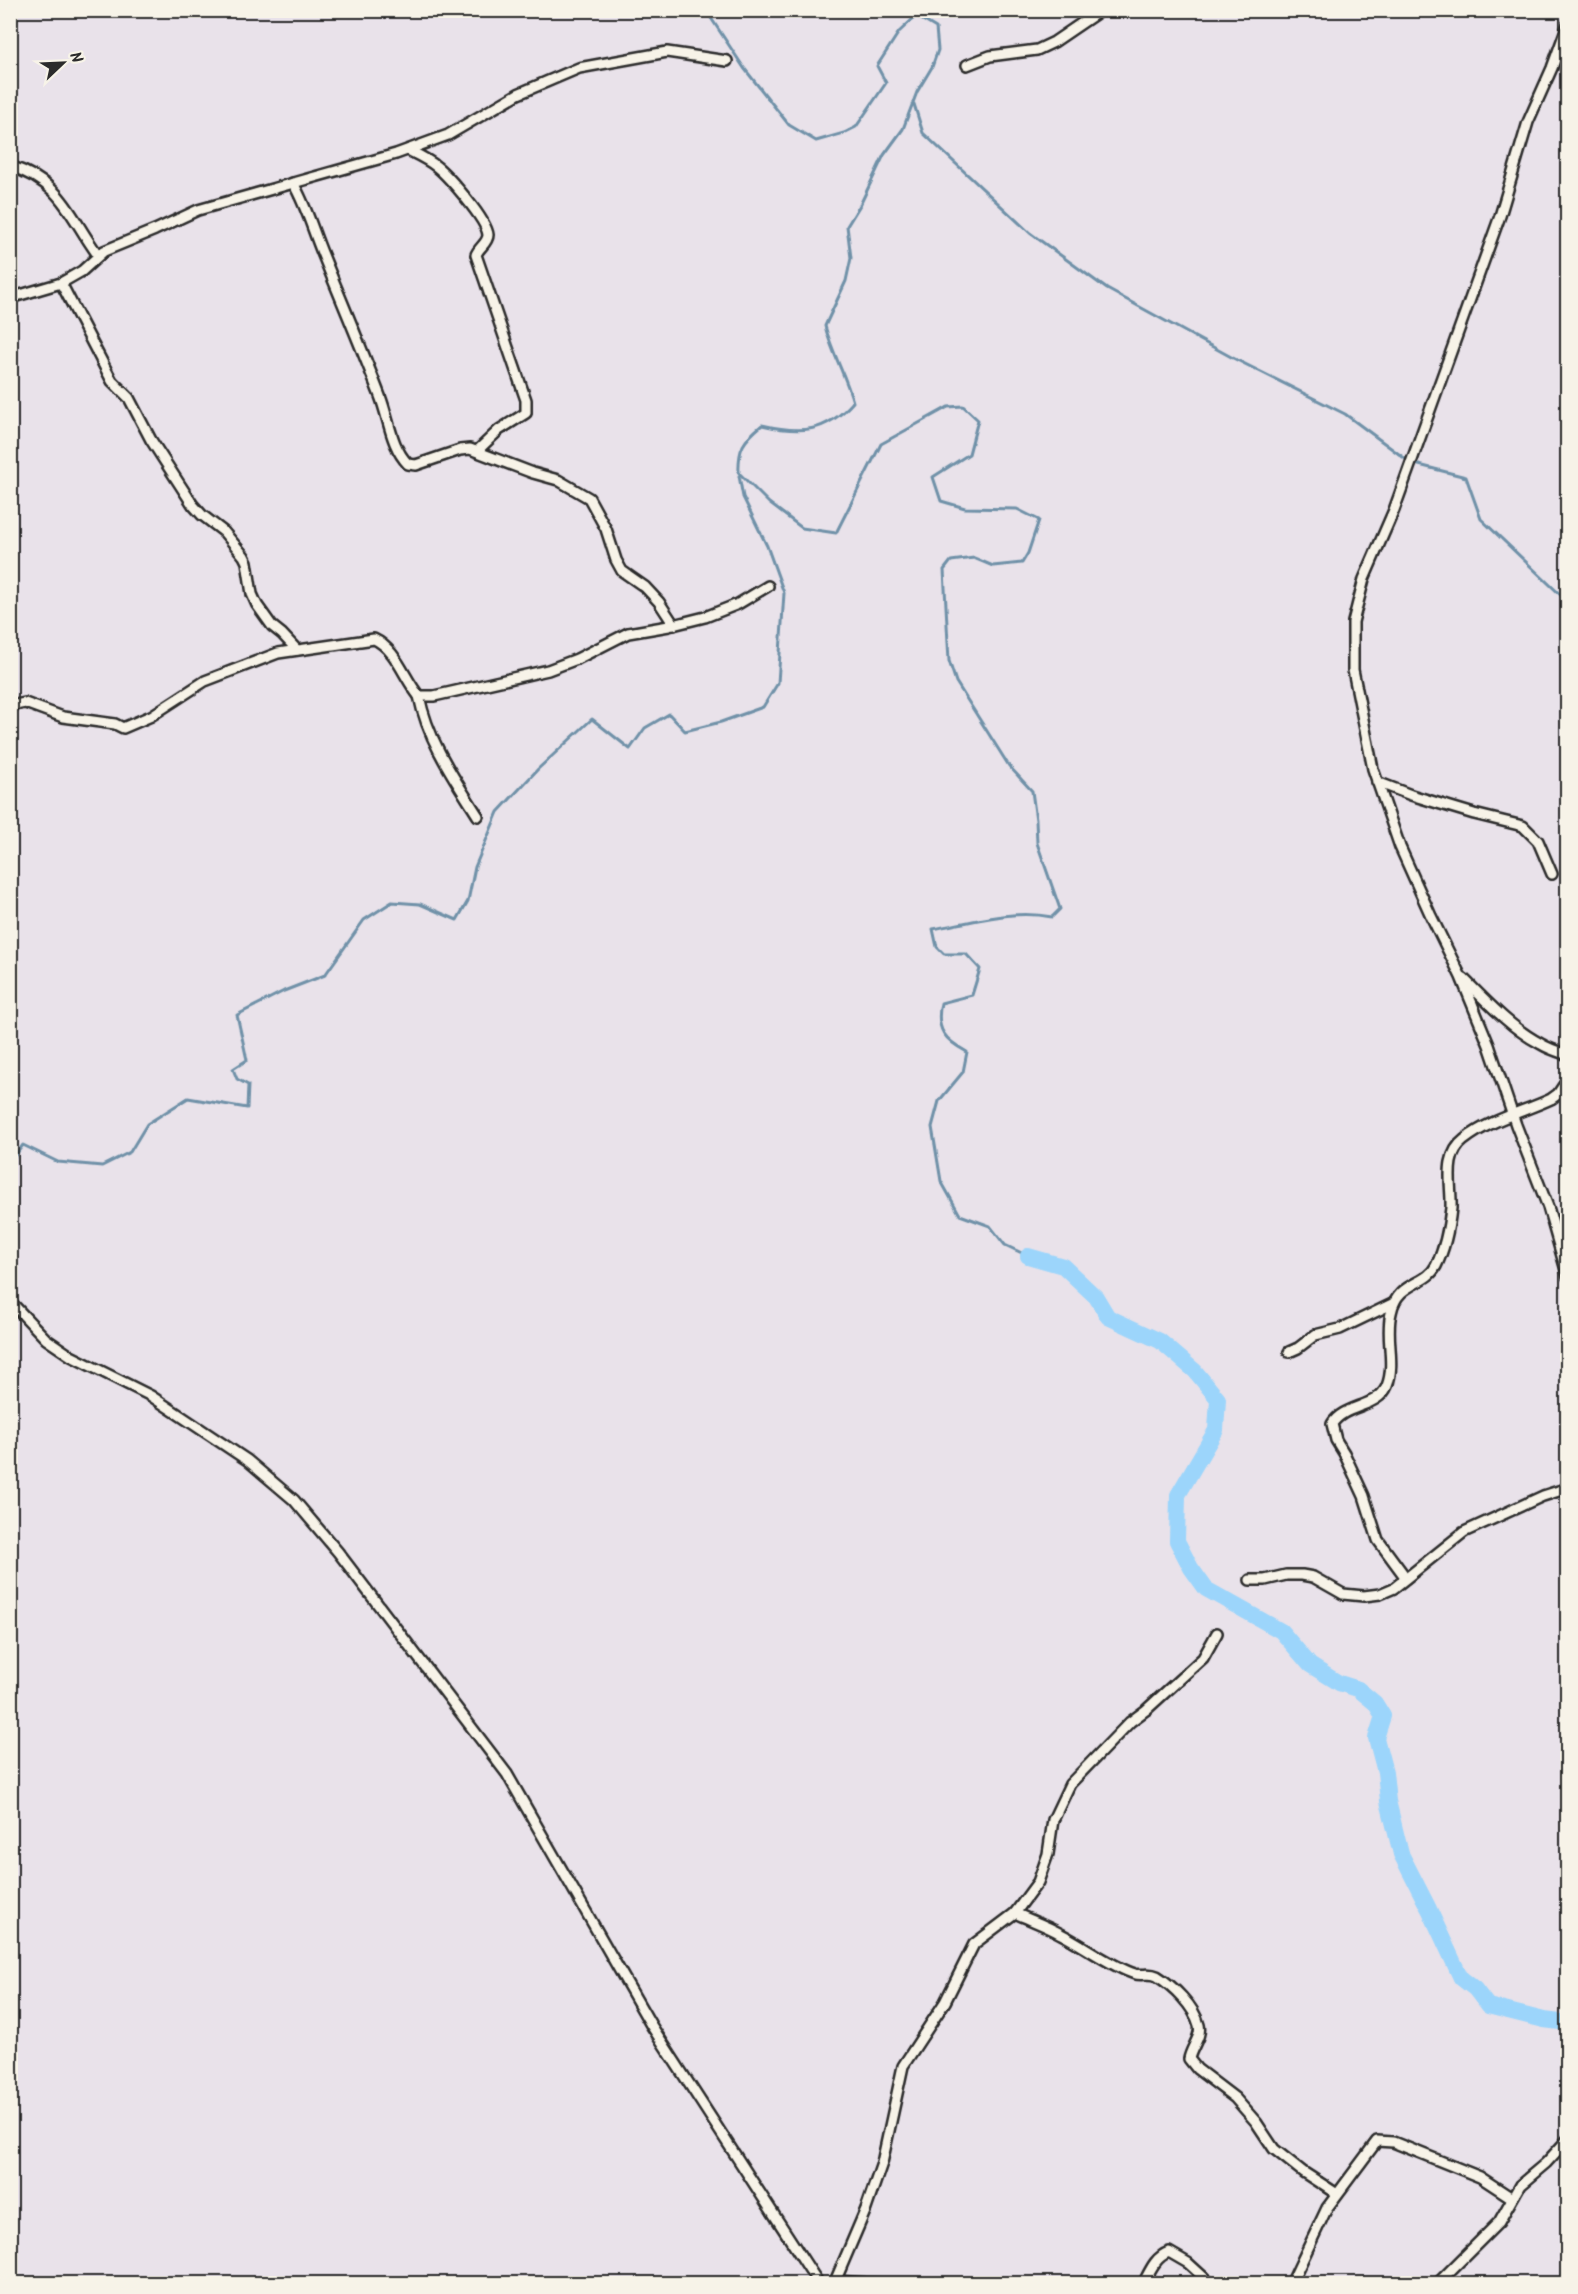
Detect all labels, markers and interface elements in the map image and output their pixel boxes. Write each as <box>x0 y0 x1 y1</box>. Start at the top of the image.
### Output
north arrow <box>33 33 93 93</box>
text: N <box>62 48 89 67</box>

